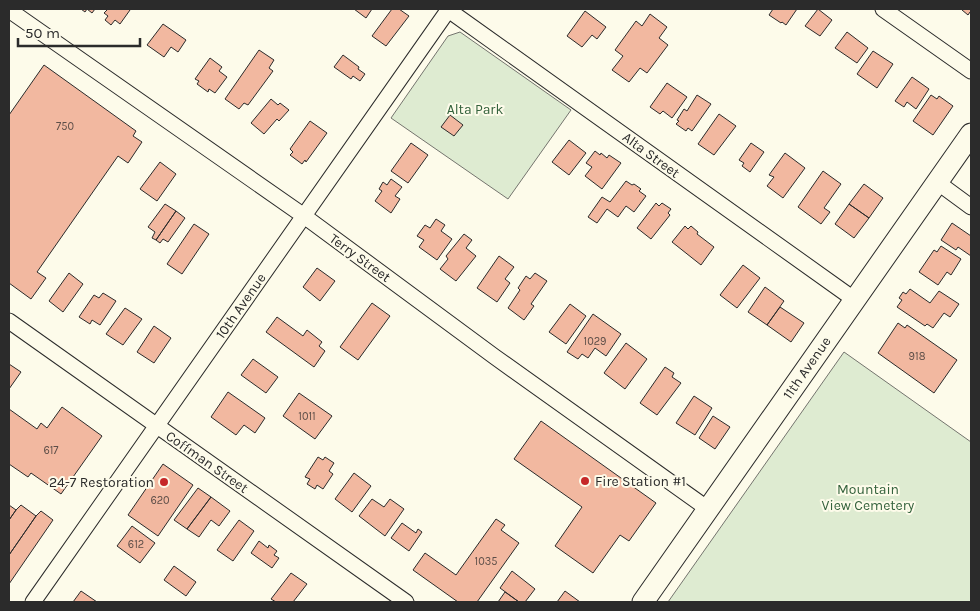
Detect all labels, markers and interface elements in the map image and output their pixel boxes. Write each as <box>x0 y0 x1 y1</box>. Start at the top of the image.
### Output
scale bar <box>18 15 140 47</box>
text: 50 m <box>25 24 60 42</box>
park label: Alta Park <box>447 101 503 118</box>
house number: 750 <box>56 120 74 133</box>
street label: Alta Street <box>619 129 683 181</box>
street label: Terry Street <box>326 230 394 286</box>
street label: 10th Avenue <box>212 270 270 342</box>
street label: 11th Avenue <box>779 333 835 403</box>
house number: 1029 <box>584 335 606 348</box>
house number: 918 <box>909 350 926 363</box>
house number: 1011 <box>298 410 316 423</box>
street label: Coffman Street <box>162 427 252 497</box>
house number: 617 <box>43 444 59 457</box>
place label: Fire Station #1 <box>595 473 686 490</box>
place label: 24-7 Restoration <box>49 474 154 491</box>
marker: Fire Station #1 <box>579 475 591 487</box>
marker: 24-7 Restoration <box>158 476 170 488</box>
park label: Mountain View Cemetery <box>822 481 915 514</box>
house number: 620 <box>150 494 170 507</box>
house number: 612 <box>128 538 144 551</box>
house number: 1035 <box>475 555 497 568</box>

